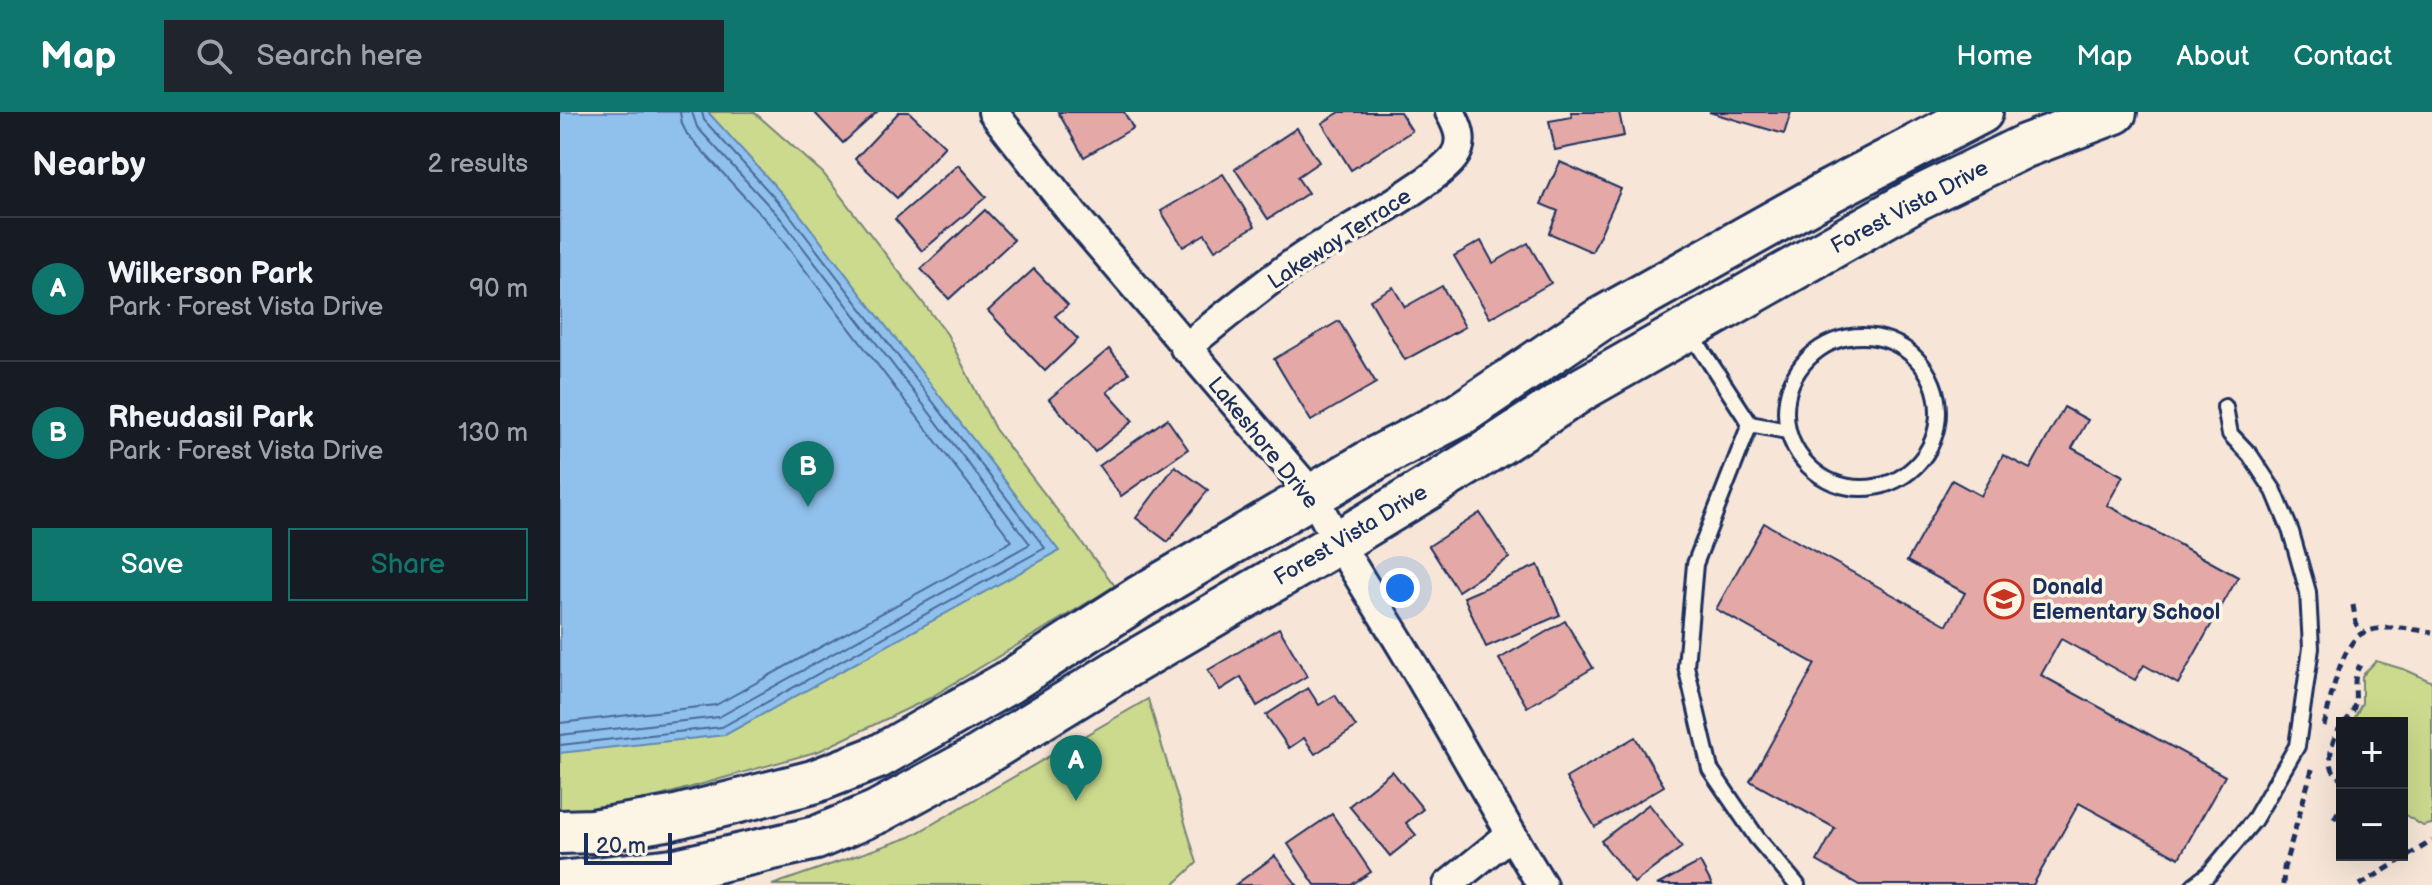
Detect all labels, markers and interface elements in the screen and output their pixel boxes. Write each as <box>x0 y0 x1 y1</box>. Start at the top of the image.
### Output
search box <box>164 20 724 92</box>
text: Map <box>40 34 116 79</box>
icon: search <box>192 34 236 78</box>
text: Search here <box>256 38 423 74</box>
text: Home <box>1956 40 2032 73</box>
text: Map <box>2076 40 2133 73</box>
text: About <box>2177 40 2249 73</box>
text: Contact <box>2293 40 2392 73</box>
text: Nearby <box>32 144 146 185</box>
text: 2 results <box>428 149 528 180</box>
street label: Forest Vista Drive <box>1826 154 1993 260</box>
street label: Lakeway Terrace <box>1263 183 1417 296</box>
text: Wilkerson Park <box>108 256 313 292</box>
text: A <box>50 274 66 305</box>
text: 90 m <box>469 274 528 305</box>
text: Park · Forest Vista Drive <box>108 292 383 323</box>
street label: Lakeshore Drive <box>1201 372 1324 514</box>
text: Rheudasil Park <box>108 400 314 436</box>
text: B <box>49 418 67 449</box>
text: 130 m <box>458 418 528 449</box>
text: Park · Forest Vista Drive <box>108 436 383 467</box>
pin: B <box>782 441 834 507</box>
street label: Forest Vista Drive <box>1269 479 1432 592</box>
button: Save <box>32 528 272 601</box>
button: Share <box>288 528 528 601</box>
your location <box>1380 568 1420 608</box>
place label: Donald Elementary School <box>2032 574 2220 626</box>
school or university icon: Donald Elementary School <box>1983 578 2025 620</box>
map controls <box>2336 717 2408 861</box>
button: + <box>2336 717 2408 789</box>
pin: A <box>1050 735 1102 801</box>
button: − <box>2336 789 2408 861</box>
scale bar <box>584 829 672 865</box>
text: 20 m <box>596 833 646 860</box>

